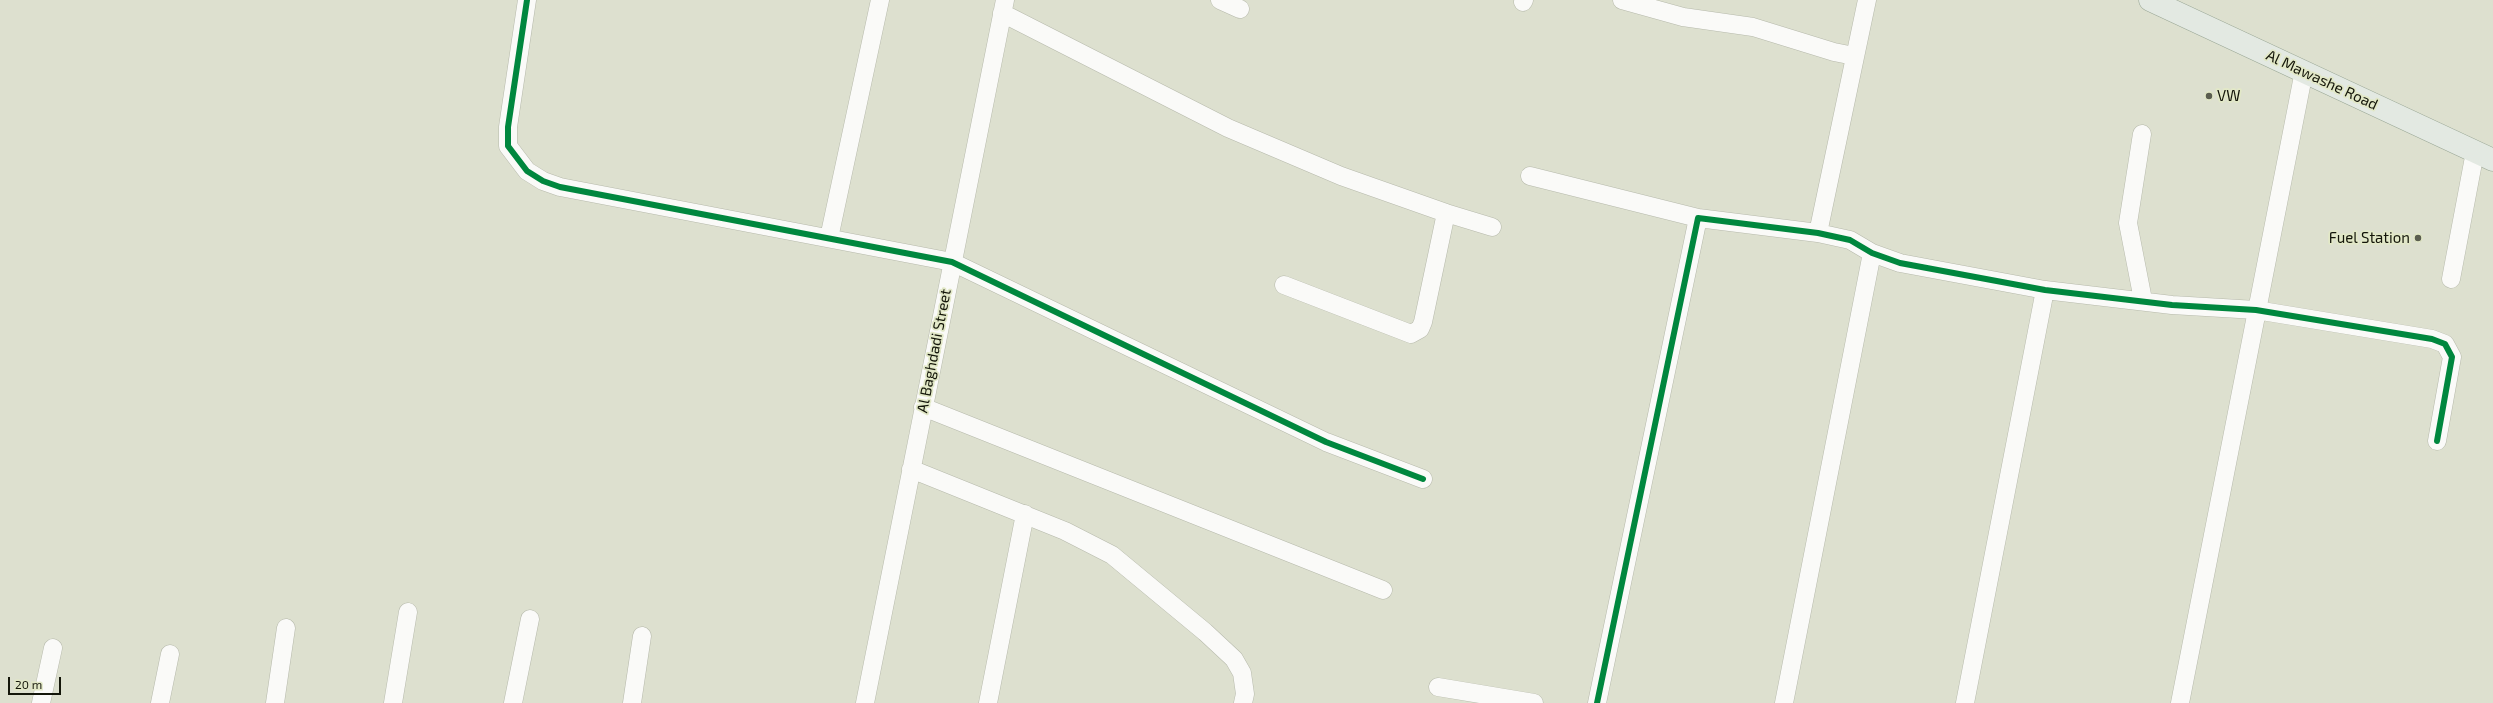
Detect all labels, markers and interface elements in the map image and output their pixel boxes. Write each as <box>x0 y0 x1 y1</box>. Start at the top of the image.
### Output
street label: Al Mawashe Road <box>2263 46 2381 114</box>
place label: VW <box>2217 87 2240 105</box>
marker: VW <box>2204 91 2214 101</box>
place label: Fuel Station <box>2329 229 2410 247</box>
marker: Fuel Station <box>2413 233 2423 243</box>
street label: Al Baghdadi Street <box>913 287 955 415</box>
scale bar <box>10 669 63 695</box>
text: 20 m <box>15 677 42 691</box>

